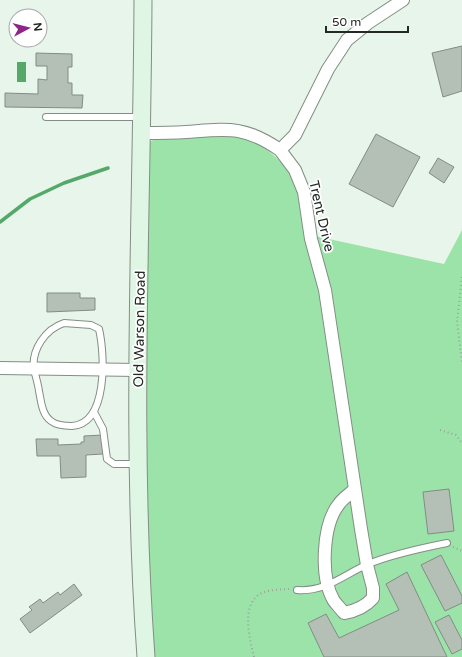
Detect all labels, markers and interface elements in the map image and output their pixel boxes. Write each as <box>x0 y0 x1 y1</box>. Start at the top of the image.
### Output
north arrow <box>8 8 48 48</box>
scale bar <box>326 8 408 34</box>
text: 50 m <box>332 15 361 29</box>
text: N <box>30 22 44 32</box>
street label: Trent Drive <box>305 179 338 253</box>
street label: Old Warson Road <box>130 271 149 387</box>

